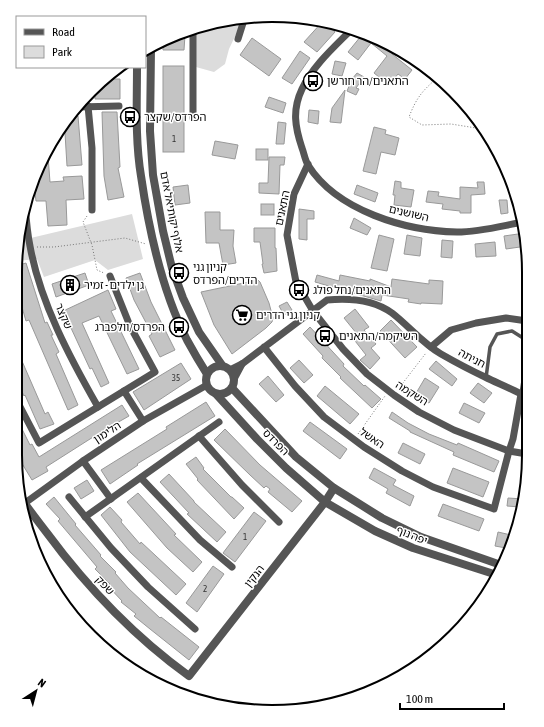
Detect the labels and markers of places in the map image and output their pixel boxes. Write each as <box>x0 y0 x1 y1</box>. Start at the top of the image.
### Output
bus stop icon: התאנים/הר חורשן <box>302 70 324 92</box>
place label: התאנים/הר חורשן <box>327 75 409 87</box>
bus stop icon: הפרדס/שקצר <box>119 106 141 128</box>
place label: הפרדס/שקצר <box>144 111 207 123</box>
place label: קניון גני הדרים/הפרדס <box>193 261 257 286</box>
bus stop icon: קניון גני הדרים/הפרדס <box>168 262 190 284</box>
building icon: גן ילדים - זמיר <box>59 274 81 296</box>
place label: גן ילדים - זמיר <box>84 279 144 291</box>
bus stop icon: התאנים/נחל פולג <box>288 279 310 301</box>
place label: התאנים/נחל פולג <box>313 284 391 296</box>
supermarket icon: קניון גני הדרים <box>231 304 253 326</box>
place label: קניון גני הדרים <box>256 309 320 321</box>
bus stop icon: הפרדס/וולפברג <box>168 316 190 338</box>
place label: הפרדס/וולפברג <box>95 321 165 333</box>
bus stop icon: השיקמה/התאנים <box>314 325 336 347</box>
place label: השיקמה/התאנים <box>339 330 418 342</box>

